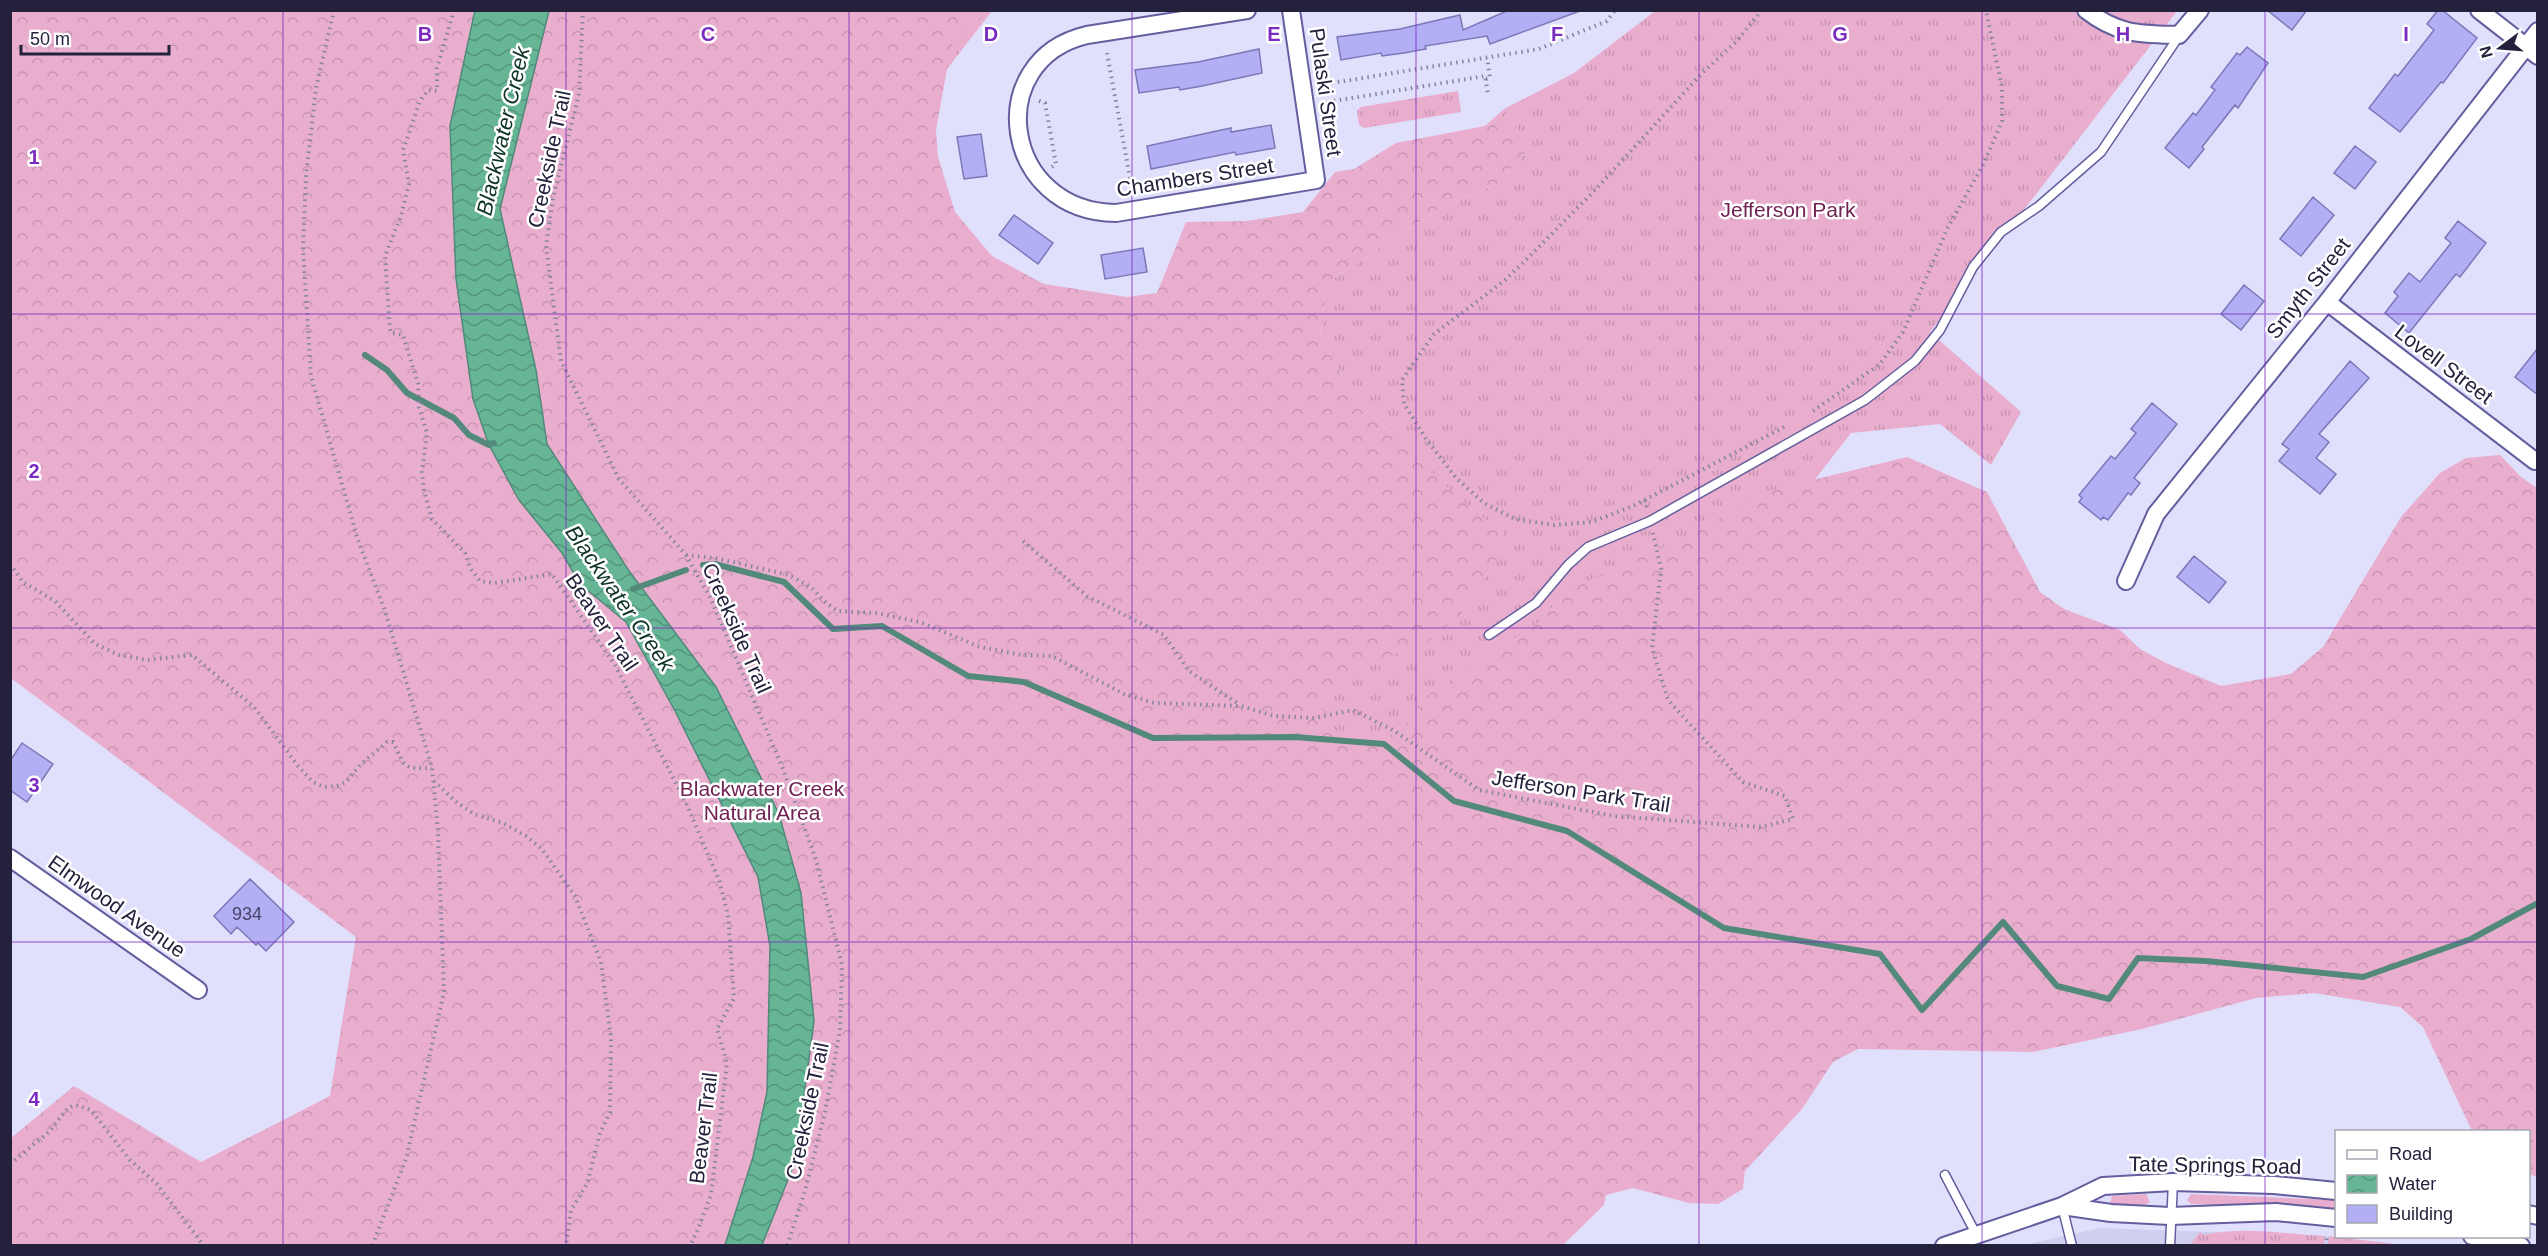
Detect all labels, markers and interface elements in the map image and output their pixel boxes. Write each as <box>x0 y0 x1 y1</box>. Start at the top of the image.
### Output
scale bar <box>21 18 170 56</box>
north arrow <box>2470 18 2530 78</box>
text: B <box>418 23 432 45</box>
text: C <box>701 23 715 45</box>
text: D <box>984 23 998 45</box>
text: E <box>1267 23 1281 45</box>
text: F <box>1551 23 1563 45</box>
text: G <box>1832 23 1848 45</box>
text: H <box>2116 23 2130 45</box>
text: I <box>2403 23 2409 45</box>
street label: Pulaski Street <box>1306 26 1346 158</box>
text: 50 m <box>30 29 70 49</box>
water label: Blackwater Creek <box>471 43 535 218</box>
text: N <box>2476 44 2496 60</box>
street label: Creekside Trail <box>523 88 575 230</box>
text: 1 <box>28 146 40 168</box>
street label: Chambers Street <box>1115 153 1275 201</box>
park label: Jefferson Park <box>1720 198 1856 221</box>
street label: Smyth Street <box>2262 233 2355 343</box>
street label: Lovell Street <box>2390 320 2498 408</box>
text: 2 <box>28 460 40 482</box>
water label: Blackwater Creek <box>560 520 680 677</box>
street label: Creekside Trail <box>698 559 776 697</box>
street label: Beaver Trail <box>561 569 643 675</box>
street label: Jefferson Park Trail <box>1490 766 1672 816</box>
text: 3 <box>28 774 40 796</box>
park label: Blackwater Creek Natural Area <box>680 777 845 824</box>
street label: Elmwood Avenue <box>44 850 190 962</box>
house number: 934 <box>232 904 262 924</box>
street label: Creekside Trail <box>781 1040 833 1182</box>
street label: Beaver Trail <box>685 1071 721 1185</box>
text: 4 <box>28 1088 40 1110</box>
legend <box>2335 1130 2530 1238</box>
text: Road <box>2389 1144 2432 1164</box>
street label: Tate Springs Road <box>2128 1152 2302 1178</box>
text: Water <box>2389 1174 2436 1194</box>
text: Building <box>2389 1204 2453 1224</box>

